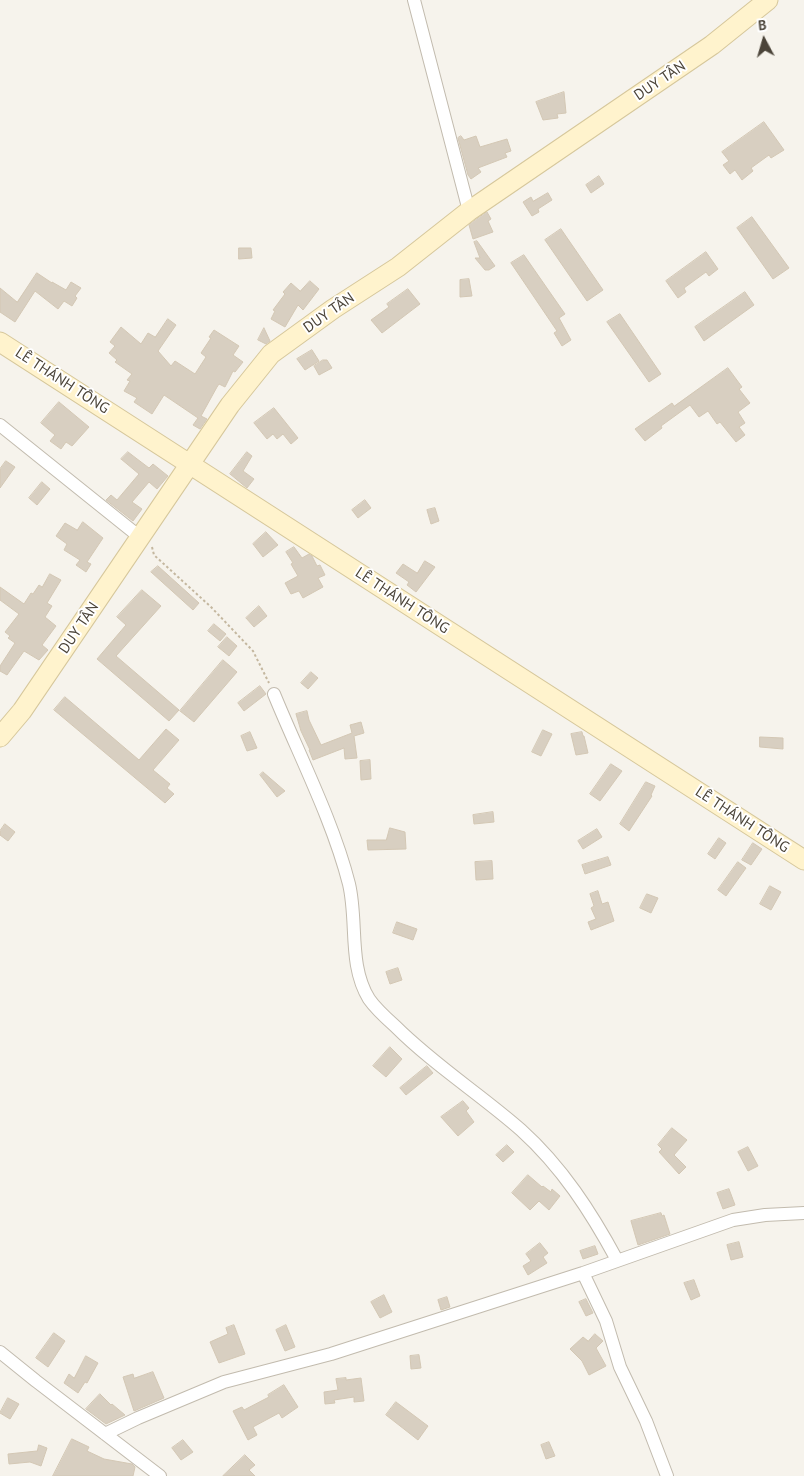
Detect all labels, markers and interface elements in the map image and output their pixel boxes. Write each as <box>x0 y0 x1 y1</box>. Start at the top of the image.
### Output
north arrow <box>739 15 789 65</box>
text: B <box>757 16 767 34</box>
street label: DUY TÂN <box>631 57 689 105</box>
street label: DUY TÂN <box>300 289 358 337</box>
street label: LÊ THÁNH TÔNG <box>12 344 112 418</box>
street label: LÊ THÁNH TÔNG <box>352 564 452 638</box>
street label: DUY TÂN <box>55 599 103 657</box>
street label: LÊ THÁNH TÔNG <box>692 783 792 857</box>

